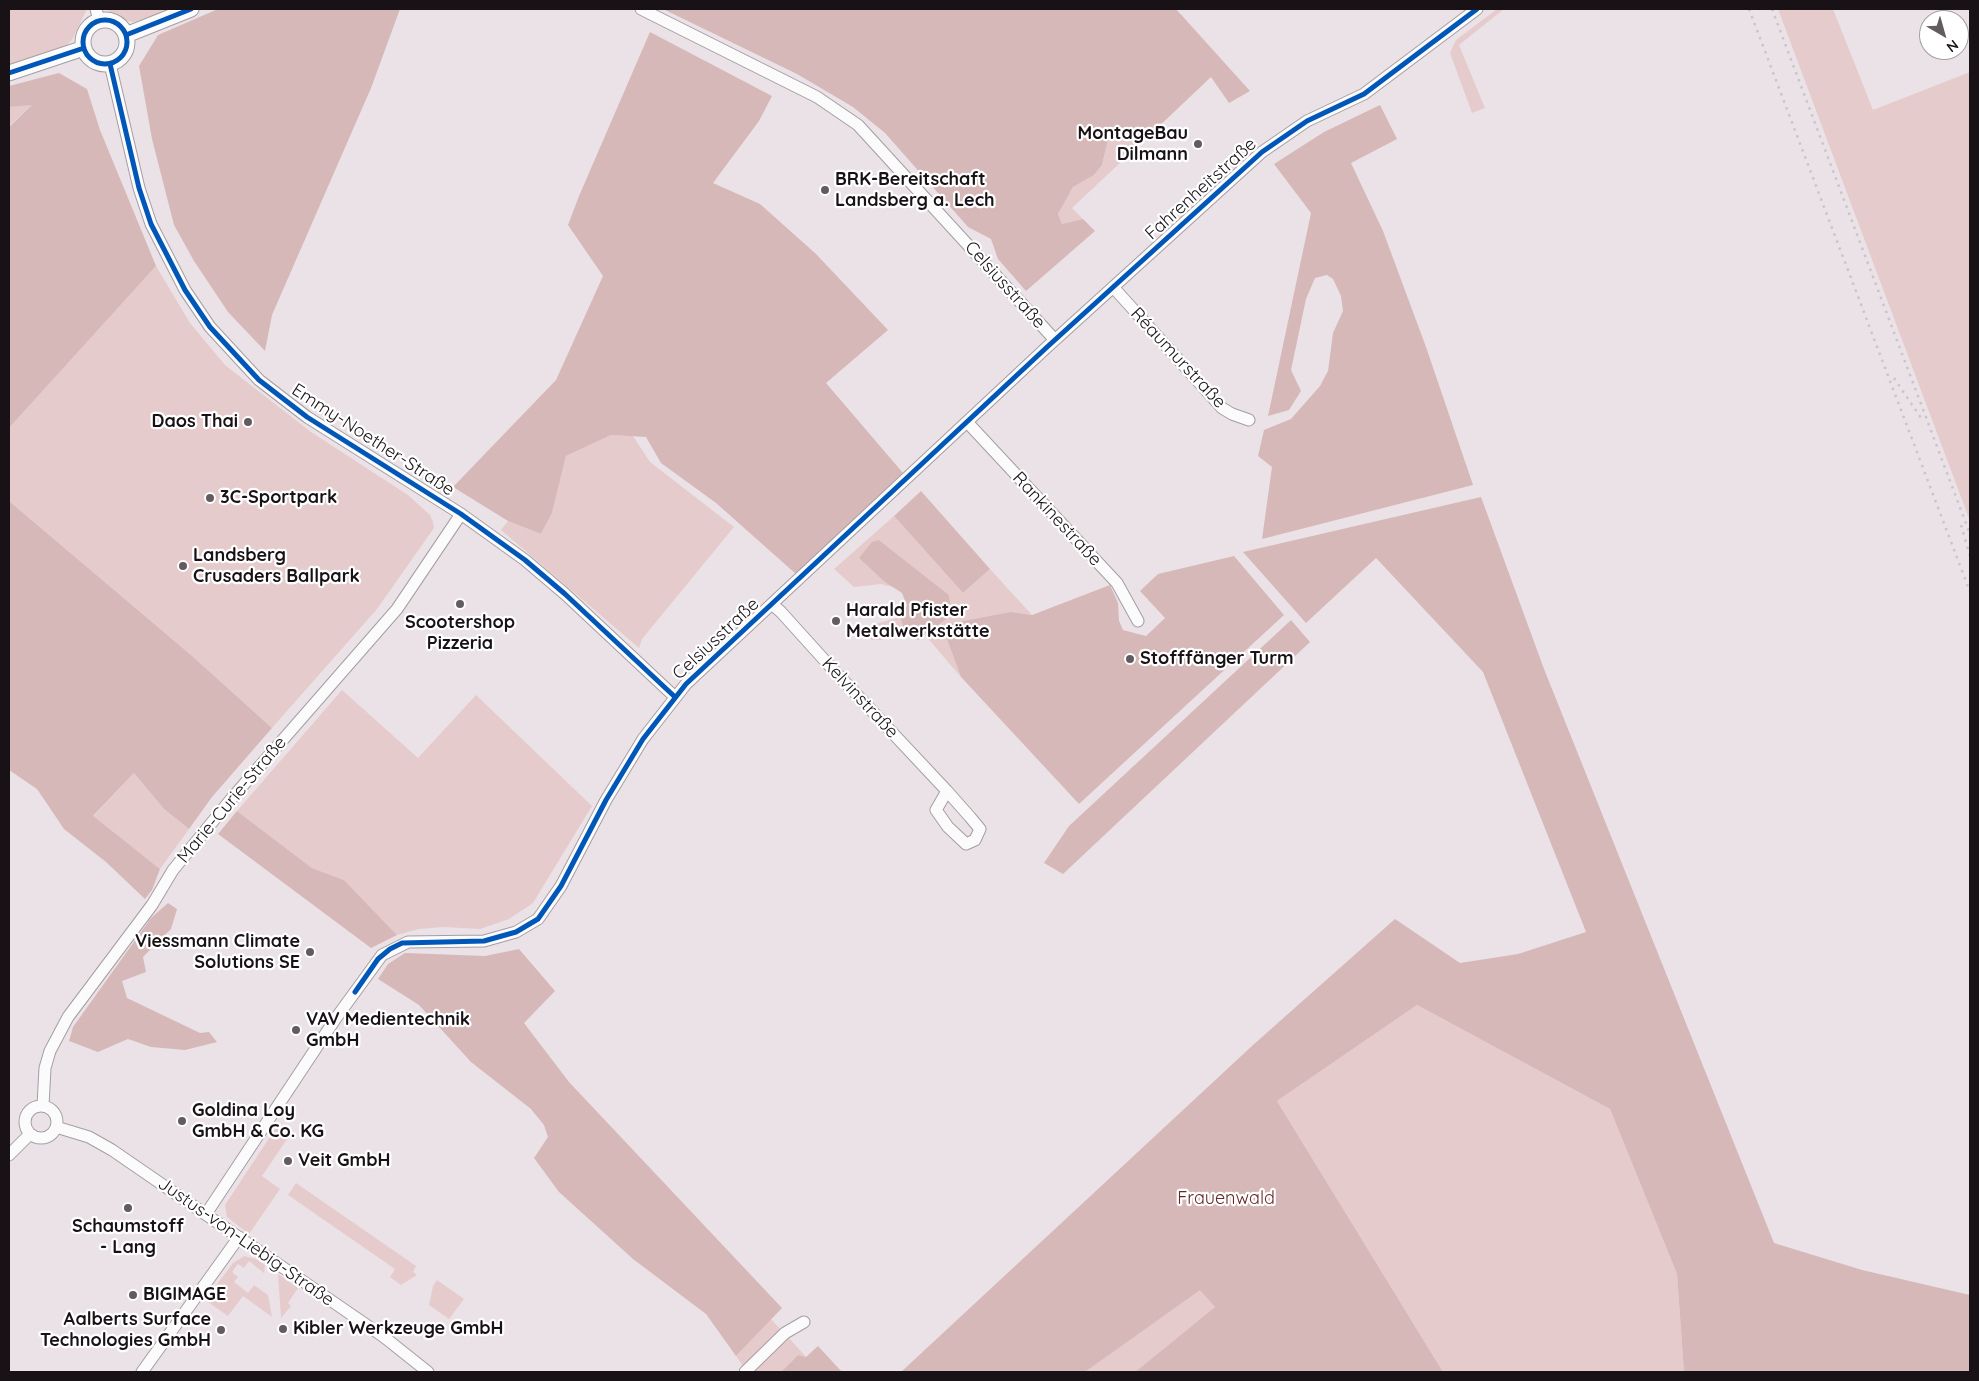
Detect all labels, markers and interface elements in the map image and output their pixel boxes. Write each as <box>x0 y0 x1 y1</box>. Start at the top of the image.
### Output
north arrow <box>1919 10 1969 60</box>
text: N <box>1943 36 1962 56</box>
place label: MontageBau Dilmann <box>1077 123 1188 166</box>
street label: Fahrenheitstraße <box>1141 133 1261 245</box>
marker: MontageBau Dilmann <box>1192 138 1204 150</box>
place label: BRK-Bereitschaft Landsberg a. Lech <box>835 169 995 212</box>
marker: BRK-Bereitschaft Landsberg a. Lech <box>819 184 831 196</box>
street label: Celsiusstraße <box>960 237 1050 333</box>
street label: Réaumurstraße <box>1126 303 1230 413</box>
street label: Emmy-Noether-Straße <box>288 379 458 501</box>
place label: Daos Thai <box>152 411 238 433</box>
marker: Daos Thai <box>242 416 254 428</box>
street label: Rankinestraße <box>1008 467 1106 571</box>
place label: 3C-Sportpark <box>220 487 337 509</box>
marker: 3C-Sportpark <box>204 492 216 504</box>
place label: Landsberg Crusaders Ballpark <box>193 545 360 588</box>
marker: Landsberg Crusaders Ballpark <box>177 560 189 572</box>
street label: Celsiusstraße <box>668 593 764 685</box>
marker: Scootershop Pizzeria <box>454 598 466 610</box>
place label: Harald Pfister Metalwerkstätte <box>846 600 990 642</box>
place label: Scootershop Pizzeria <box>405 612 515 654</box>
marker: Harald Pfister Metalwerkstätte <box>830 615 842 627</box>
place label: Stofffänger Turm <box>1140 648 1294 670</box>
street label: Kelvinstraße <box>817 653 903 743</box>
marker: Stofffänger Turm <box>1124 653 1136 665</box>
street label: Marie-Curie-Straße <box>173 732 291 868</box>
place label: Viessmann Climate Solutions SE <box>135 931 300 974</box>
marker: Viessmann Climate Solutions SE <box>304 946 316 958</box>
place label: VAV Medientechnik GmbH <box>306 1009 470 1052</box>
marker: VAV Medientechnik GmbH <box>290 1024 302 1036</box>
place label: Goldina Loy GmbH & Co. KG <box>192 1100 324 1142</box>
marker: Goldina Loy GmbH & Co. KG <box>176 1115 188 1127</box>
place label: Veit GmbH <box>298 1150 390 1172</box>
marker: Veit GmbH <box>282 1155 294 1167</box>
street label: Justus-von-Liebig-Straße <box>154 1173 338 1311</box>
park label: Frauenwald <box>1177 1188 1275 1210</box>
marker: Schaumstoff - Lang <box>122 1202 134 1214</box>
place label: Schaumstoff - Lang <box>72 1216 184 1258</box>
place label: BIGIMAGE <box>143 1284 226 1306</box>
marker: BIGIMAGE <box>127 1289 139 1301</box>
place label: Aalberts Surface Technologies GmbH <box>40 1309 211 1352</box>
place label: Kibler Werkzeuge GmbH <box>293 1318 504 1340</box>
marker: Kibler Werkzeuge GmbH <box>277 1323 289 1335</box>
marker: Aalberts Surface Technologies GmbH <box>215 1324 227 1336</box>

